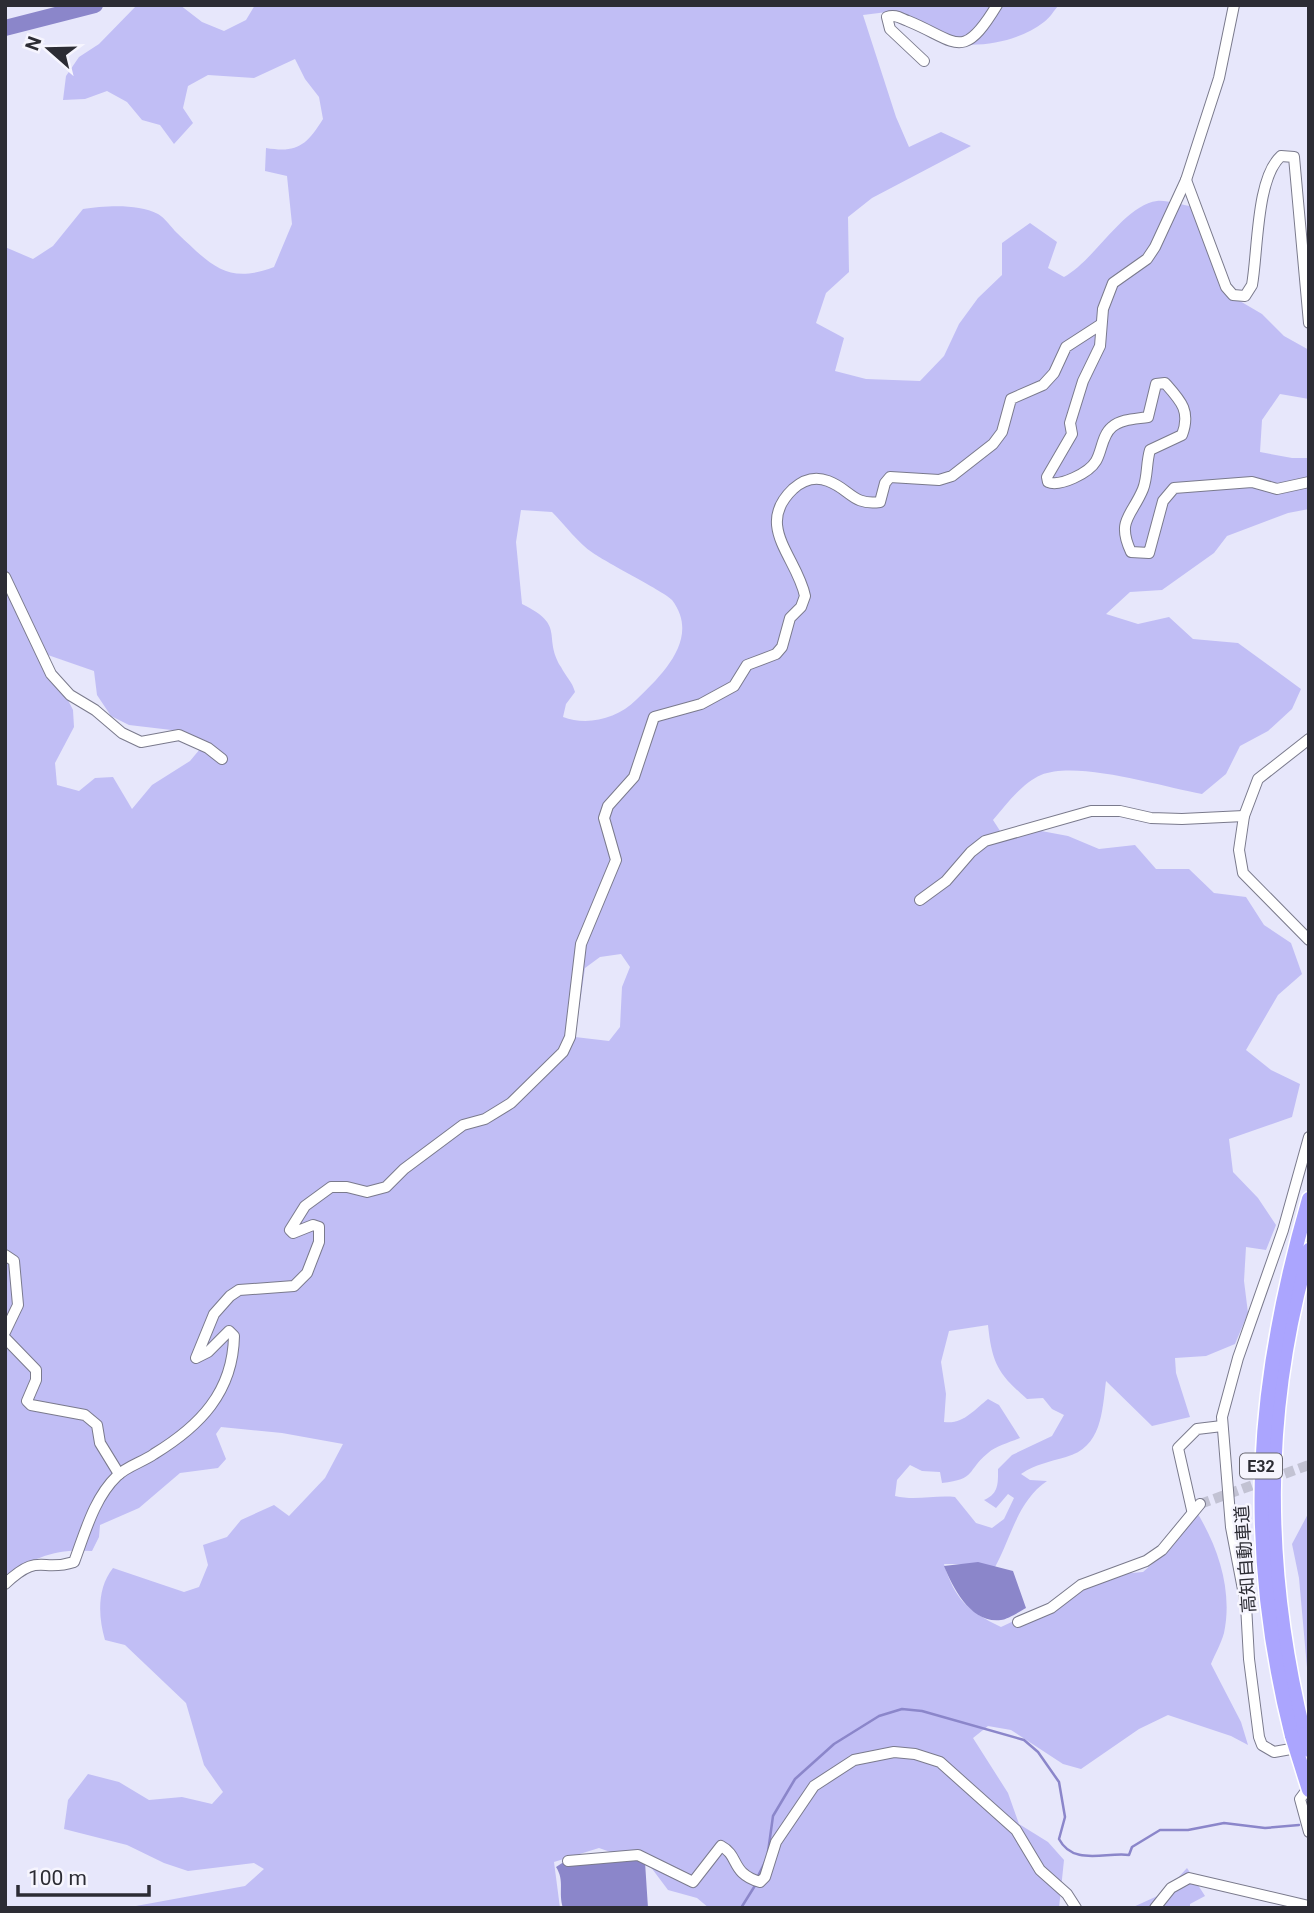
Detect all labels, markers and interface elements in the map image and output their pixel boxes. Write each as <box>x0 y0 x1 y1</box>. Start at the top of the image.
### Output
north arrow <box>14 14 84 84</box>
text: N <box>20 33 47 54</box>
road number: E32 <box>1240 1454 1282 1478</box>
street label: 高知自動車道 <box>1231 1504 1259 1614</box>
scale bar <box>18 1854 149 1898</box>
text: 100 m <box>28 1866 87 1890</box>

